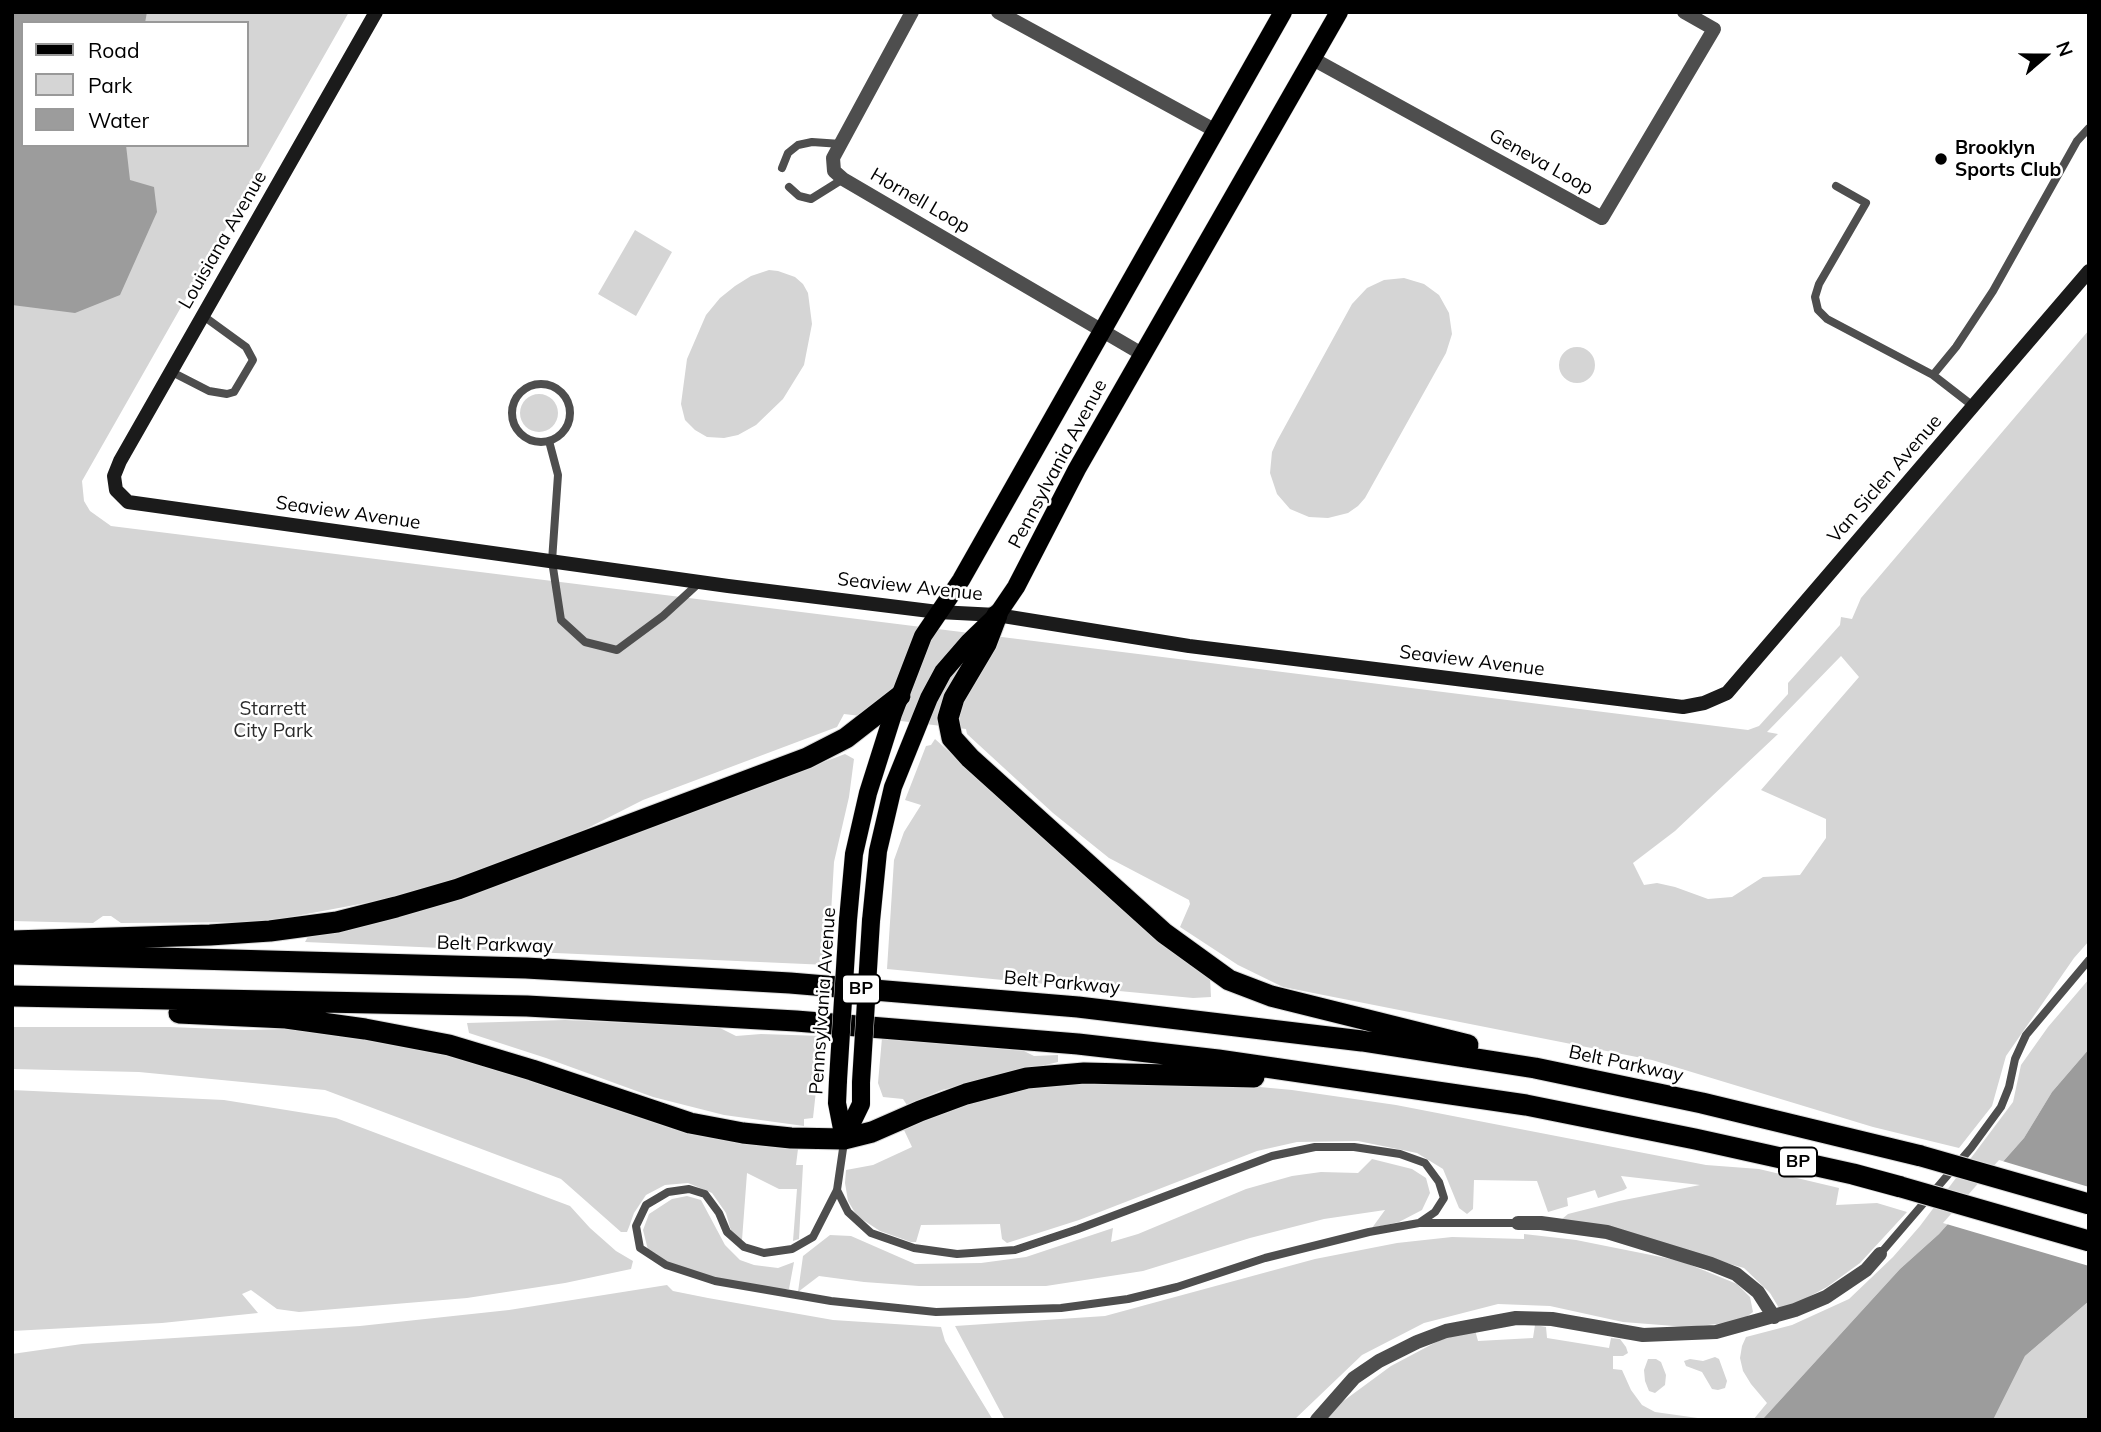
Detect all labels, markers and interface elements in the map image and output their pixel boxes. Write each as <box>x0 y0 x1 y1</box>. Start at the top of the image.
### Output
legend <box>21 21 248 147</box>
north arrow <box>2010 21 2080 91</box>
text: Road <box>88 37 139 63</box>
text: N <box>2051 38 2078 60</box>
text: Park <box>88 72 132 98</box>
text: Water <box>88 107 149 133</box>
street label: Geneva Loop <box>1485 124 1597 200</box>
place label: Brooklyn Sports Club <box>1955 137 2061 181</box>
marker: Brooklyn Sports Club <box>1933 151 1949 167</box>
street label: Hornell Loop <box>866 163 974 239</box>
street label: Louisiana Avenue <box>174 167 272 313</box>
street label: Pennsylvania Avenue <box>1004 376 1112 552</box>
street label: Van Siclen Avenue <box>1823 410 1947 548</box>
street label: Seaview Avenue <box>274 492 422 534</box>
street label: Seaview Avenue <box>836 568 984 606</box>
street label: Seaview Avenue <box>1398 641 1546 681</box>
park label: Starrett City Park <box>233 698 313 742</box>
street label: Pennsylvania Avenue <box>805 906 841 1096</box>
street label: Belt Parkway <box>436 932 554 958</box>
street label: Belt Parkway <box>1003 967 1121 999</box>
road number: BP <box>842 974 880 1004</box>
street label: Belt Parkway <box>1567 1041 1685 1087</box>
road number: BP <box>1779 1148 1817 1176</box>

